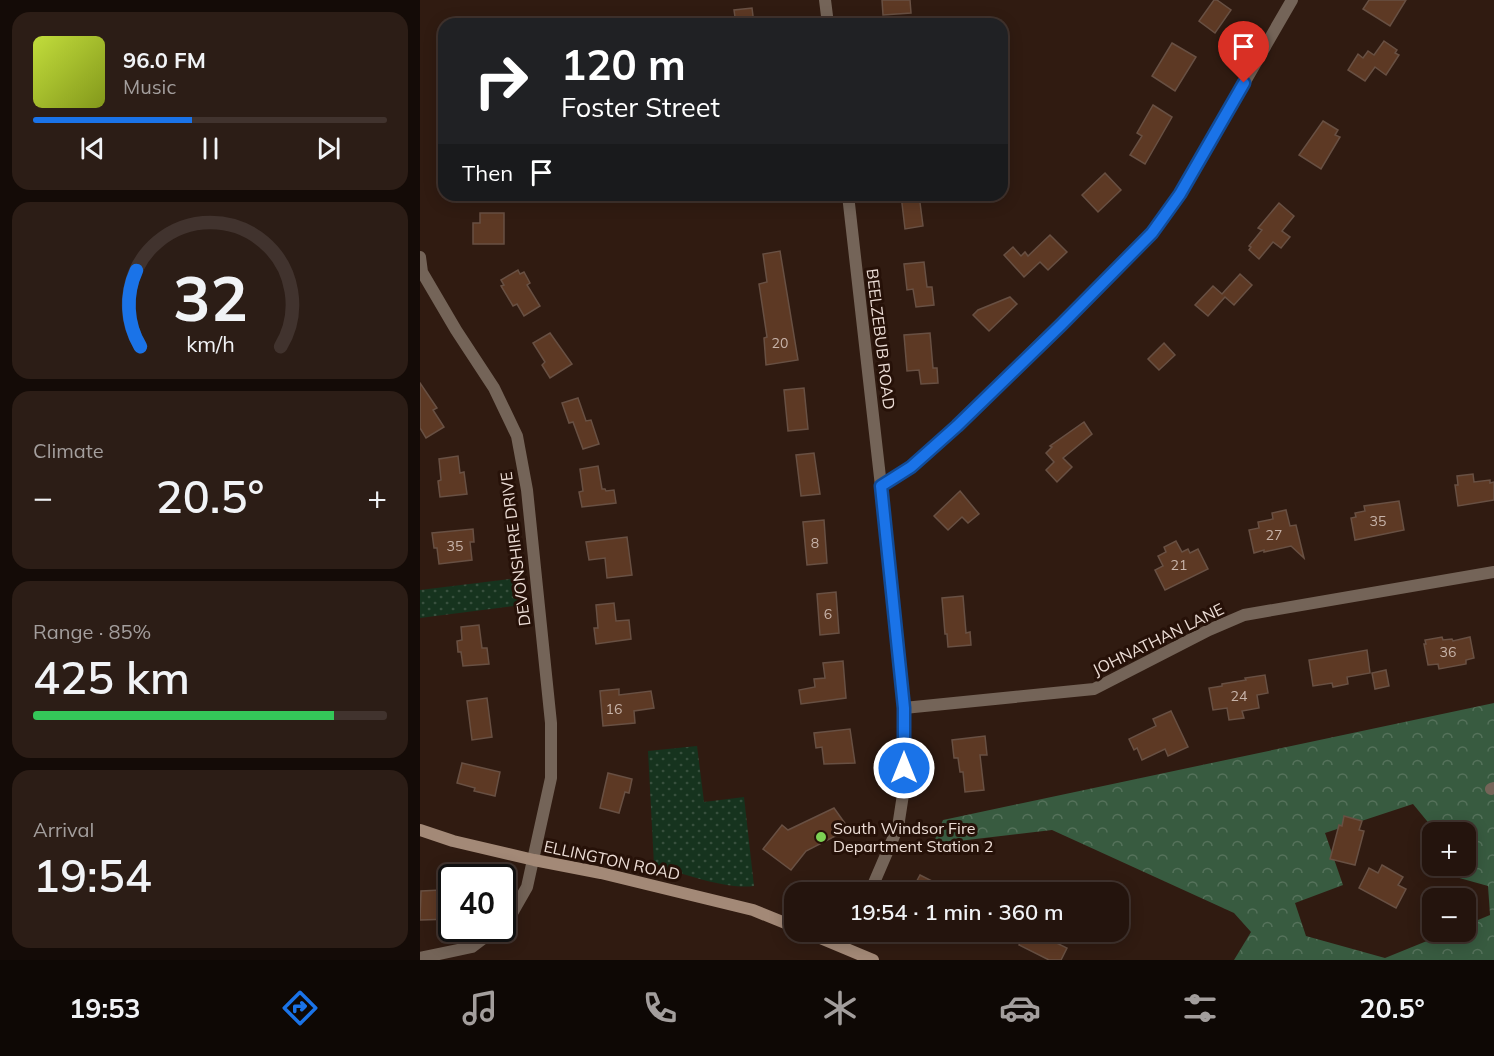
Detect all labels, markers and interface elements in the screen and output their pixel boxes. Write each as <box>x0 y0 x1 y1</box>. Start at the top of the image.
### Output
pin <box>1218 21 1269 83</box>
icon: arrive <box>1227 30 1260 63</box>
text: 120 m <box>561 38 686 91</box>
icon: right <box>462 42 540 120</box>
text: 96.0 FM <box>123 46 206 74</box>
text: Music <box>123 74 176 99</box>
text: Foster Street <box>561 90 720 124</box>
icon: previous <box>76 132 109 165</box>
icon: pause <box>194 132 227 165</box>
icon: next <box>312 132 345 165</box>
icon: arrive <box>525 156 558 189</box>
text: Then <box>462 159 513 187</box>
text: 32 <box>173 259 247 338</box>
street label: BEELZEBUB ROAD <box>862 267 900 411</box>
text: km/h <box>186 331 234 358</box>
house number: 20 <box>772 334 788 352</box>
text: Climate <box>33 438 104 463</box>
text: 20.5° <box>156 468 264 524</box>
street label: DEVONSHIRE DRIVE <box>496 471 534 627</box>
text: − <box>33 476 53 517</box>
text: + <box>367 476 387 517</box>
house number: 35 <box>1370 512 1386 530</box>
house number: 27 <box>1266 526 1282 544</box>
house number: 8 <box>811 534 819 552</box>
house number: 35 <box>447 537 463 555</box>
house number: 21 <box>1171 556 1187 574</box>
street label: JOHNATHAN LANE <box>1089 599 1227 679</box>
house number: 6 <box>824 605 832 623</box>
text: Range · 85% <box>33 619 151 644</box>
house number: 36 <box>1440 643 1456 661</box>
text: 425 km <box>33 649 190 705</box>
house number: 24 <box>1231 687 1248 705</box>
house number: 16 <box>606 700 622 718</box>
position arrow <box>872 736 936 800</box>
text: Arrival <box>33 817 94 842</box>
place label: South Windsor Fire Department Station 2 <box>833 818 993 856</box>
map controls <box>1422 822 1476 942</box>
button: + <box>1422 822 1476 876</box>
marker: South Windsor Fire Department Station 2 <box>814 830 828 844</box>
street label: ELLINGTON ROAD <box>542 836 682 884</box>
text: 19:54 <box>33 847 152 903</box>
speed limit sign: 40 <box>438 864 516 942</box>
button: − <box>1422 888 1476 942</box>
text: 19:54 · 1 min · 360 m <box>849 898 1064 926</box>
icon: directions <box>279 987 321 1029</box>
icon: music <box>459 987 501 1029</box>
icon: phone <box>639 987 681 1029</box>
icon: climate <box>819 987 861 1029</box>
icon: car <box>999 987 1041 1029</box>
icon: filters <box>1179 987 1221 1029</box>
text: 19:53 <box>69 991 141 1025</box>
text: 20.5° <box>1359 991 1425 1025</box>

